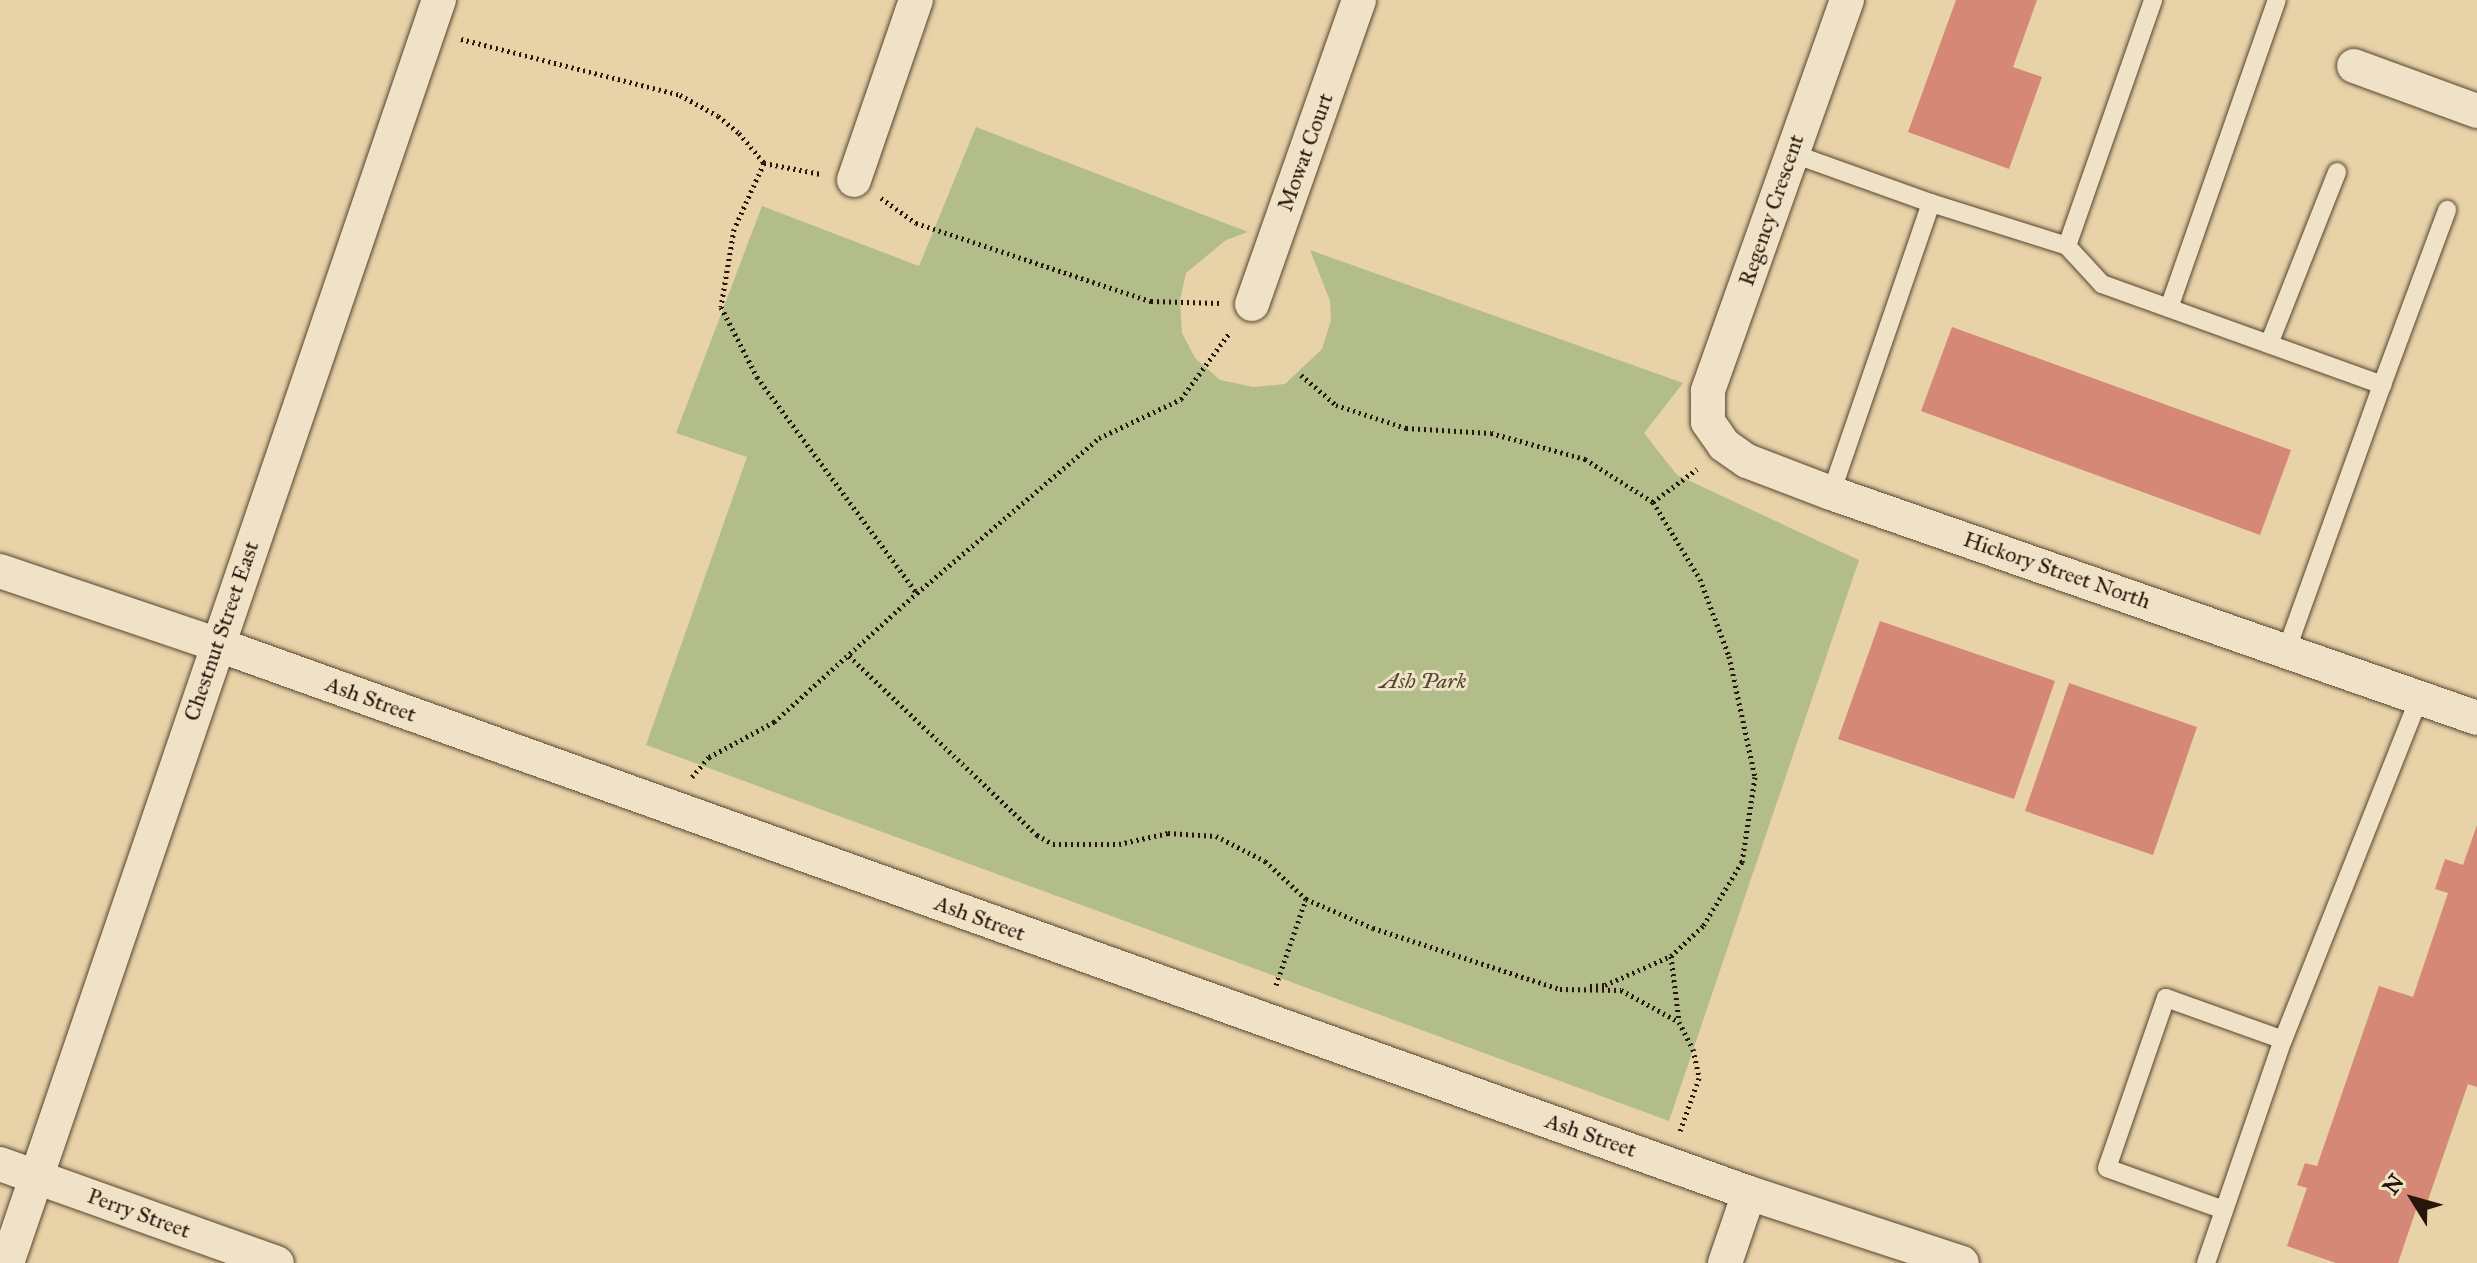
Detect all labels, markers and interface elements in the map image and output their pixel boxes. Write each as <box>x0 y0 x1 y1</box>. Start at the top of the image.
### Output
street label: Mowat Court <box>1271 89 1339 215</box>
street label: Regency Crescent <box>1733 131 1809 289</box>
street label: Hickory Street North <box>1960 526 2154 614</box>
street label: Chestnut Street East <box>178 538 264 724</box>
park label: Ash Park <box>1380 668 1466 694</box>
street label: Ash Street <box>322 670 420 728</box>
street label: Ash Street <box>931 889 1029 947</box>
street label: Ash Street <box>1542 1107 1640 1163</box>
north arrow <box>2373 1159 2453 1239</box>
text: N <box>2377 1169 2410 1200</box>
street label: Perry Street <box>84 1182 194 1244</box>

